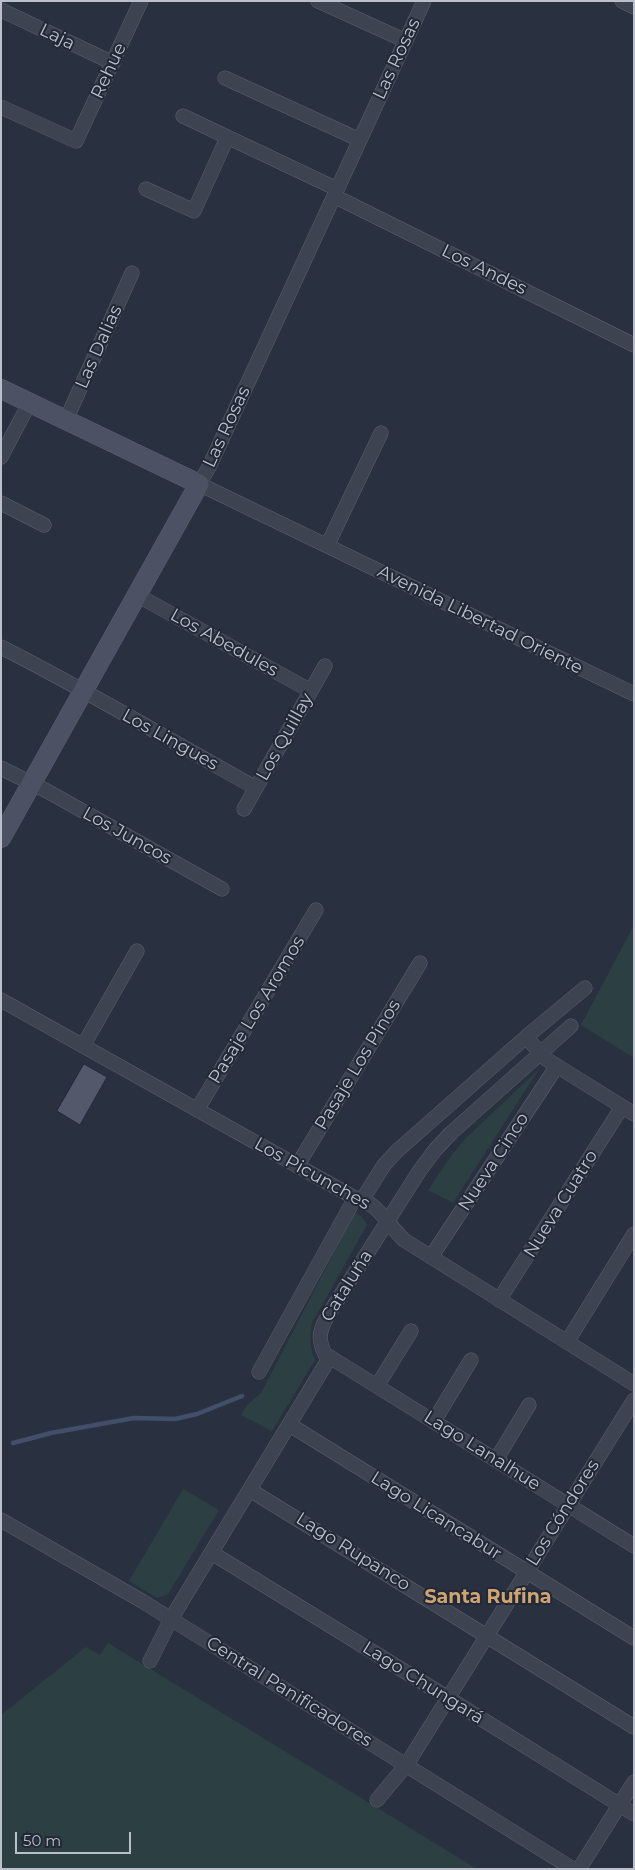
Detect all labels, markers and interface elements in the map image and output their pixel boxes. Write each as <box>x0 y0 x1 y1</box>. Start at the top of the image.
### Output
street label: Las Rosas <box>369 15 425 103</box>
street label: Laja <box>36 19 78 55</box>
street label: Rehue <box>87 40 131 102</box>
street label: Los Andes <box>438 240 530 300</box>
street label: Las Dalias <box>71 302 127 392</box>
street label: Las Rosas <box>199 383 255 471</box>
street label: Avenida Libertad Oriente <box>374 561 586 679</box>
street label: Los Abedules <box>166 604 282 682</box>
street label: Los Quillay <box>252 689 318 785</box>
street label: Los Lingues <box>118 705 222 775</box>
street label: Los Juncos <box>79 803 175 869</box>
street label: Pasaje Los Aromos <box>204 932 310 1088</box>
street label: Pasaje Los Pinos <box>311 996 405 1134</box>
street label: Nueva Cinco <box>454 1109 534 1215</box>
street label: Los Picunches <box>250 1133 374 1215</box>
street label: Nueva Cuatro <box>519 1146 603 1262</box>
street label: Cataluña <box>317 1246 377 1326</box>
street label: Lago Lanalhue <box>420 1406 544 1496</box>
street label: Los Cóndores <box>522 1456 604 1570</box>
street label: Lago Licancabur <box>367 1467 505 1565</box>
street label: Lago Rupanco <box>292 1508 414 1596</box>
district label: Santa Rufina <box>425 1586 551 1608</box>
street label: Central Panificadores <box>202 1632 376 1752</box>
street label: Lago Chungará <box>358 1637 488 1729</box>
scale bar <box>18 1822 134 1854</box>
text: 50 m <box>23 1831 61 1850</box>

